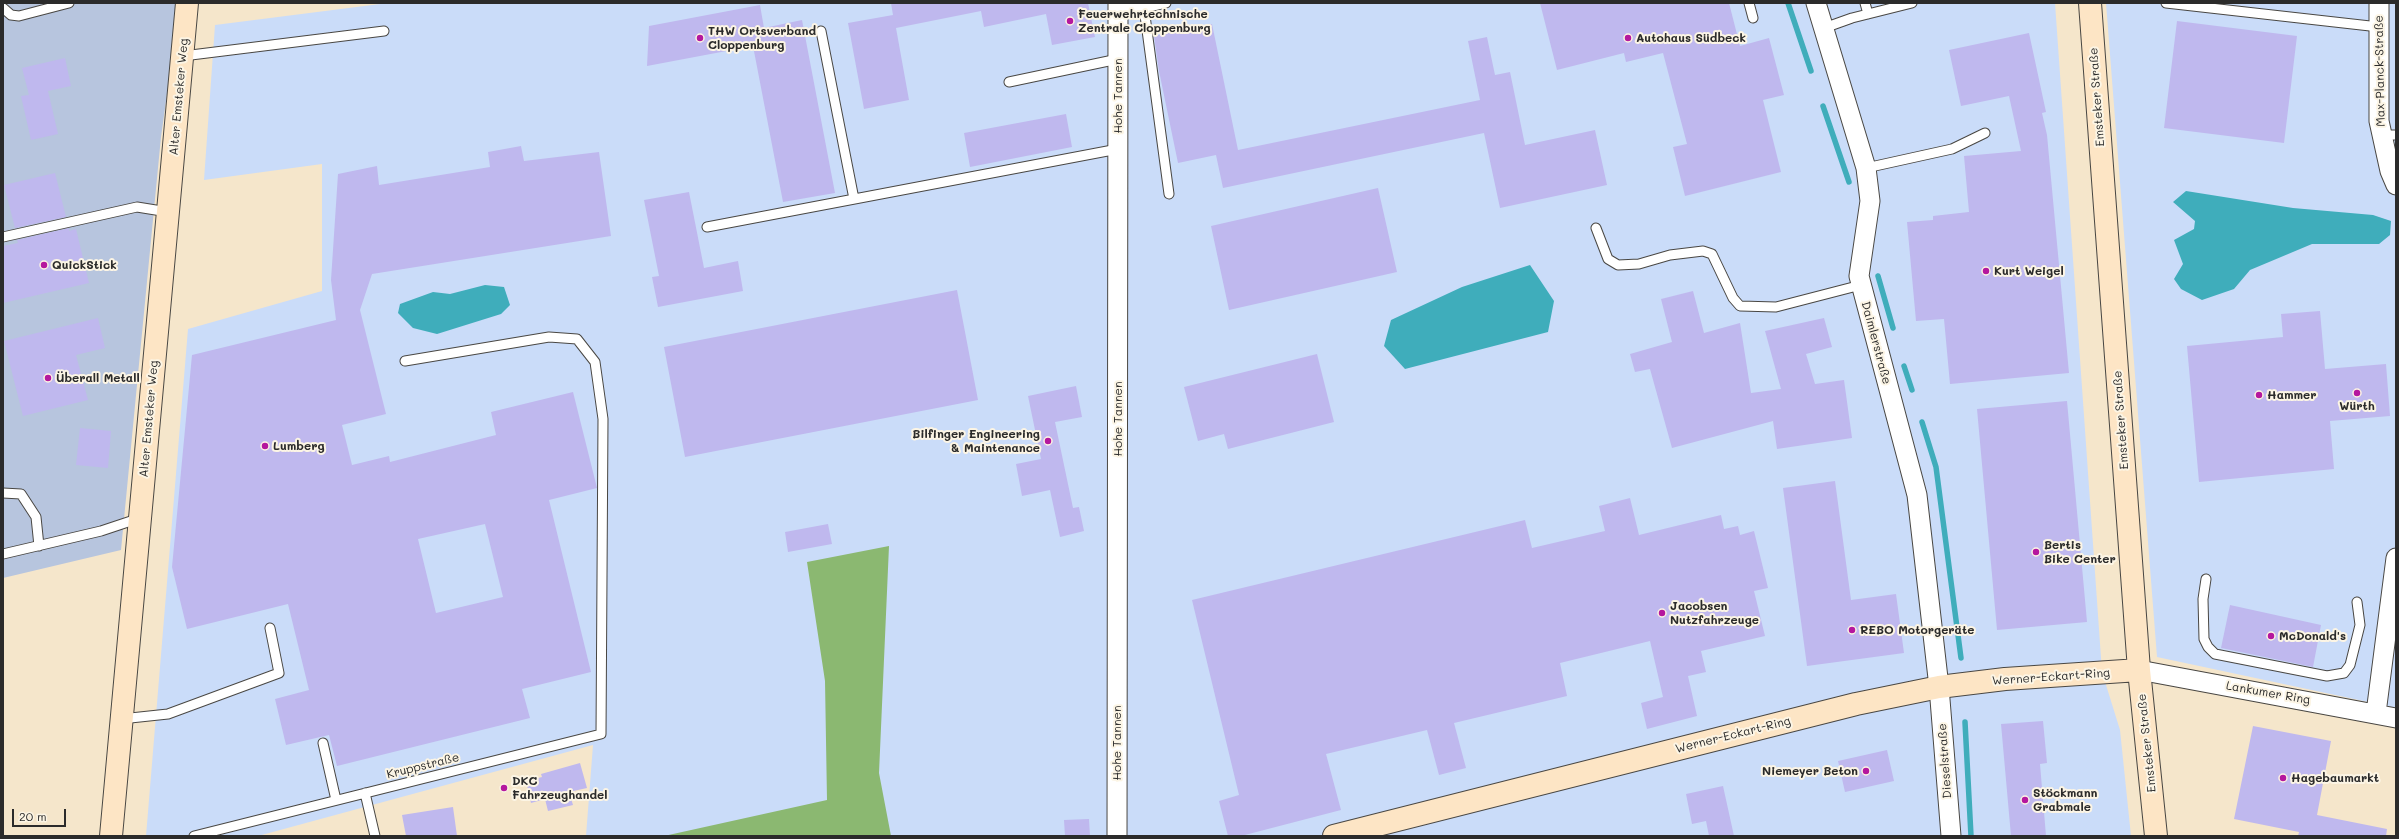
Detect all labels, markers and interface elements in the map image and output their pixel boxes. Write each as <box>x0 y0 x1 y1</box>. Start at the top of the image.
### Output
place label: Feuerwehrtechnische Zentrale Cloppenburg <box>1078 7 1211 35</box>
street label: Max-Planck-Straße <box>2372 15 2388 127</box>
marker: Feuerwehrtechnische Zentrale Cloppenburg <box>1065 16 1075 26</box>
place label: THW Ortsverband Cloppenburg <box>708 24 816 52</box>
place label: Autohaus Südbeck <box>1636 31 1746 45</box>
marker: THW Ortsverband Cloppenburg <box>695 33 705 43</box>
marker: Autohaus Südbeck <box>1623 33 1633 43</box>
street label: Alter Emsteker Weg <box>167 38 191 156</box>
street label: Emsteker Straße <box>2086 47 2108 147</box>
street label: Hohe Tannen <box>1111 58 1125 134</box>
place label: QuickStick <box>52 258 117 272</box>
marker: QuickStick <box>39 260 49 270</box>
place label: Kurt Weigel <box>1994 264 2064 278</box>
marker: Kurt Weigel <box>1981 266 1991 276</box>
street label: Daimlerstraße <box>1858 300 1894 386</box>
street label: Alter Emsteker Weg <box>137 360 161 478</box>
street label: Emsteker Straße <box>2110 370 2132 470</box>
place label: Überall Metall <box>56 371 140 385</box>
marker: Überall Metall <box>43 373 53 383</box>
street label: Hohe Tannen <box>1111 381 1125 457</box>
place label: Hammer <box>2267 388 2316 402</box>
marker: Würth <box>2352 388 2362 398</box>
marker: Hammer <box>2254 390 2264 400</box>
place label: Würth <box>2339 399 2375 413</box>
place label: Bilfinger Engineering & Maintenance <box>912 427 1040 455</box>
marker: Bilfinger Engineering & Maintenance <box>1043 436 1053 446</box>
place label: Lumberg <box>273 439 325 453</box>
marker: Lumberg <box>260 441 270 451</box>
place label: Bertis Bike Center <box>2044 538 2116 566</box>
marker: Bertis Bike Center <box>2031 547 2041 557</box>
place label: Jacobsen Nutzfahrzeuge <box>1670 599 1759 627</box>
marker: Jacobsen Nutzfahrzeuge <box>1657 608 1667 618</box>
place label: REBO Motorgeräte <box>1860 623 1974 637</box>
marker: REBO Motorgeräte <box>1847 625 1857 635</box>
place label: McDonald's <box>2279 629 2346 643</box>
marker: McDonald's <box>2266 631 2276 641</box>
street label: Werner-Eckart-Ring <box>1992 666 2110 688</box>
street label: Lankumer Ring <box>2225 679 2311 707</box>
street label: Emsteker Straße <box>2135 693 2159 793</box>
street label: Hohe Tannen <box>1110 705 1124 781</box>
street label: Werner-Eckart-Ring <box>1674 714 1792 756</box>
street label: Dieselstraße <box>1935 723 1955 799</box>
street label: Kruppstraße <box>385 750 461 782</box>
place label: Niemeyer Beton <box>1762 764 1858 778</box>
marker: Niemeyer Beton <box>1861 766 1871 776</box>
place label: Hagebaumarkt <box>2291 771 2379 785</box>
marker: Hagebaumarkt <box>2278 773 2288 783</box>
place label: DKC Fahrzeughandel <box>512 774 607 802</box>
marker: DKC Fahrzeughandel <box>499 783 509 793</box>
place label: Stöckmann Grabmale <box>2033 786 2097 814</box>
marker: Stöckmann Grabmale <box>2020 795 2030 805</box>
scale bar <box>14 801 68 827</box>
text: 20 m <box>19 808 47 824</box>

